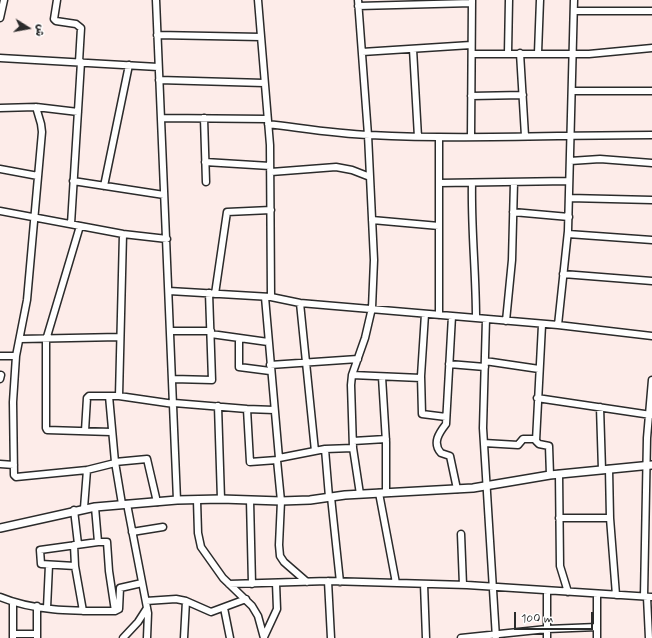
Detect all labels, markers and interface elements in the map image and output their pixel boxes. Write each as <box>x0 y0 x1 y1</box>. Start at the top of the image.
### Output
north arrow <box>8 8 48 48</box>
text: ش <box>32 23 48 38</box>
scale bar <box>516 604 595 630</box>
text: 100 m <box>521 611 553 627</box>

